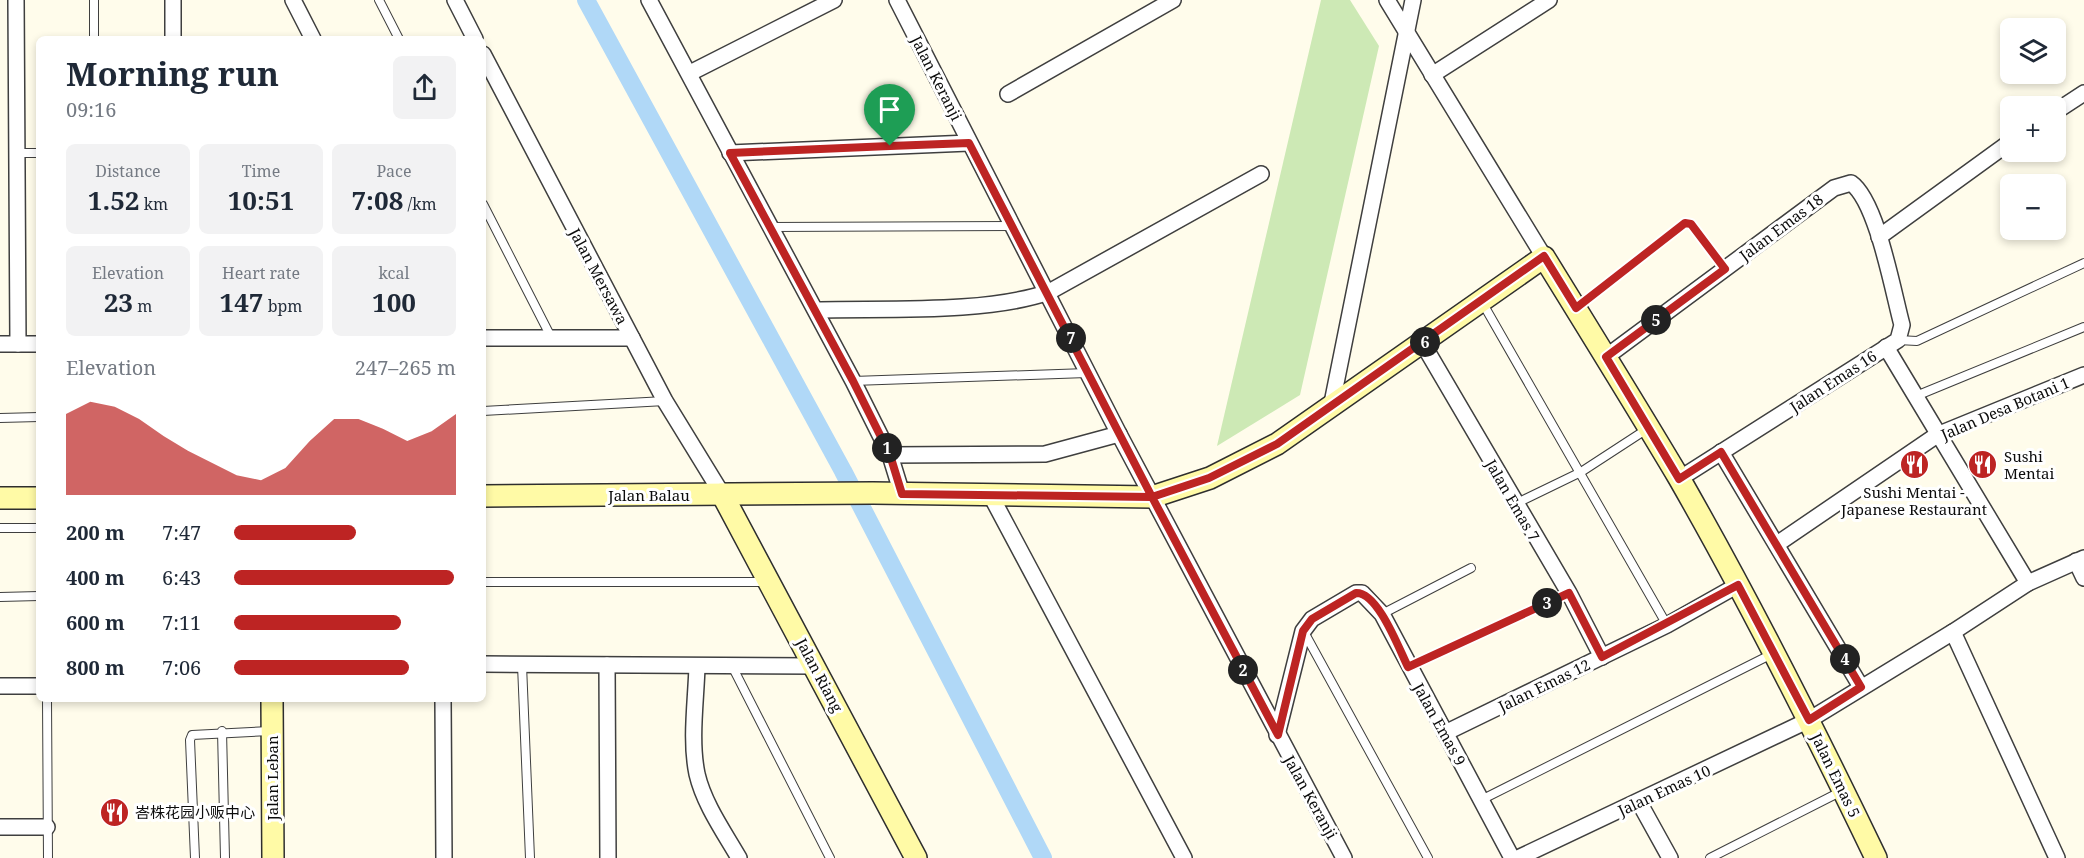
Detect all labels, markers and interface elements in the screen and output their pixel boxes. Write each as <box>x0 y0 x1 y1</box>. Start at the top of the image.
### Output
map controls <box>2000 18 2066 240</box>
button: layers <box>2000 18 2066 84</box>
street label: Jalan Keranji <box>907 31 967 124</box>
text: Morning run <box>66 51 279 96</box>
button: share <box>393 56 456 119</box>
pin <box>864 84 915 146</box>
icon: arrive <box>873 93 906 126</box>
text: 09:16 <box>66 96 116 123</box>
button: + <box>2000 96 2066 162</box>
text: Distance <box>95 160 161 182</box>
text: Time <box>242 160 280 182</box>
text: Pace <box>376 160 412 182</box>
button: − <box>2000 174 2066 240</box>
text: 1.52 <box>88 182 140 218</box>
text: 10:51 <box>228 182 294 218</box>
text: 7:08 <box>351 182 403 218</box>
street label: Jalan Emas 18 <box>1734 189 1827 266</box>
text: km <box>140 193 168 215</box>
text: /km <box>403 193 437 215</box>
street label: Jalan Mersawa <box>565 224 633 328</box>
text: Elevation <box>92 262 164 284</box>
text: Heart rate <box>222 262 300 284</box>
text: kcal <box>379 262 409 284</box>
text: 23 <box>104 284 133 320</box>
text: 147 <box>219 284 264 320</box>
text: 100 <box>372 284 416 320</box>
text: m <box>133 295 152 317</box>
text: bpm <box>264 295 303 317</box>
pin: 5 <box>1641 305 1671 335</box>
text: 5 <box>1651 309 1661 331</box>
pin: 7 <box>1056 323 1086 353</box>
text: 7 <box>1066 327 1076 349</box>
pin: 6 <box>1410 327 1440 357</box>
text: 6 <box>1420 331 1430 353</box>
street label: Jalan Emas 16 <box>1785 345 1880 417</box>
text: Elevation <box>66 354 156 381</box>
text: 247–265 m <box>355 354 456 381</box>
street label: Jalan Desa Botani 1 <box>1937 372 2072 444</box>
pin: 1 <box>872 433 902 463</box>
text: 1 <box>882 437 892 459</box>
place label: Sushi Mentai <box>2004 446 2054 483</box>
restaurant icon: Sushi Mentai - Japanese Restaurant <box>1898 449 1930 481</box>
restaurant icon: Sushi Mentai <box>1967 449 1999 481</box>
street label: Jalan Emas 7 <box>1481 455 1545 545</box>
place label: Sushi Mentai - Japanese Restaurant <box>1840 482 1987 519</box>
street label: Jalan Balau <box>607 485 690 505</box>
text: 200 m <box>66 519 125 546</box>
text: 7:47 <box>162 519 201 546</box>
text: 400 m <box>66 564 125 591</box>
text: 6:43 <box>162 564 201 591</box>
pin: 3 <box>1532 588 1562 618</box>
text: 3 <box>1542 592 1552 614</box>
text: 600 m <box>66 609 125 636</box>
text: 7:11 <box>162 609 201 636</box>
street label: Jalan Riang <box>792 634 848 716</box>
pin: 4 <box>1830 644 1860 674</box>
text: 4 <box>1840 648 1850 670</box>
text: 800 m <box>66 654 125 681</box>
text: 7:06 <box>162 654 201 681</box>
street label: Jalan Emas 12 <box>1494 654 1593 716</box>
pin: 2 <box>1228 655 1258 685</box>
text: 2 <box>1238 659 1248 681</box>
street label: Jalan Emas 9 <box>1409 678 1471 769</box>
street label: Jalan Emas 5 <box>1807 729 1865 821</box>
street label: Jalan Leban <box>262 735 282 822</box>
street label: Jalan Keranji <box>1279 751 1342 843</box>
street label: Jalan Emas 10 <box>1614 760 1713 821</box>
restaurant icon: 峇株花园小贩中心 <box>98 796 130 828</box>
place label: 峇株花园小贩中心 <box>135 802 255 822</box>

